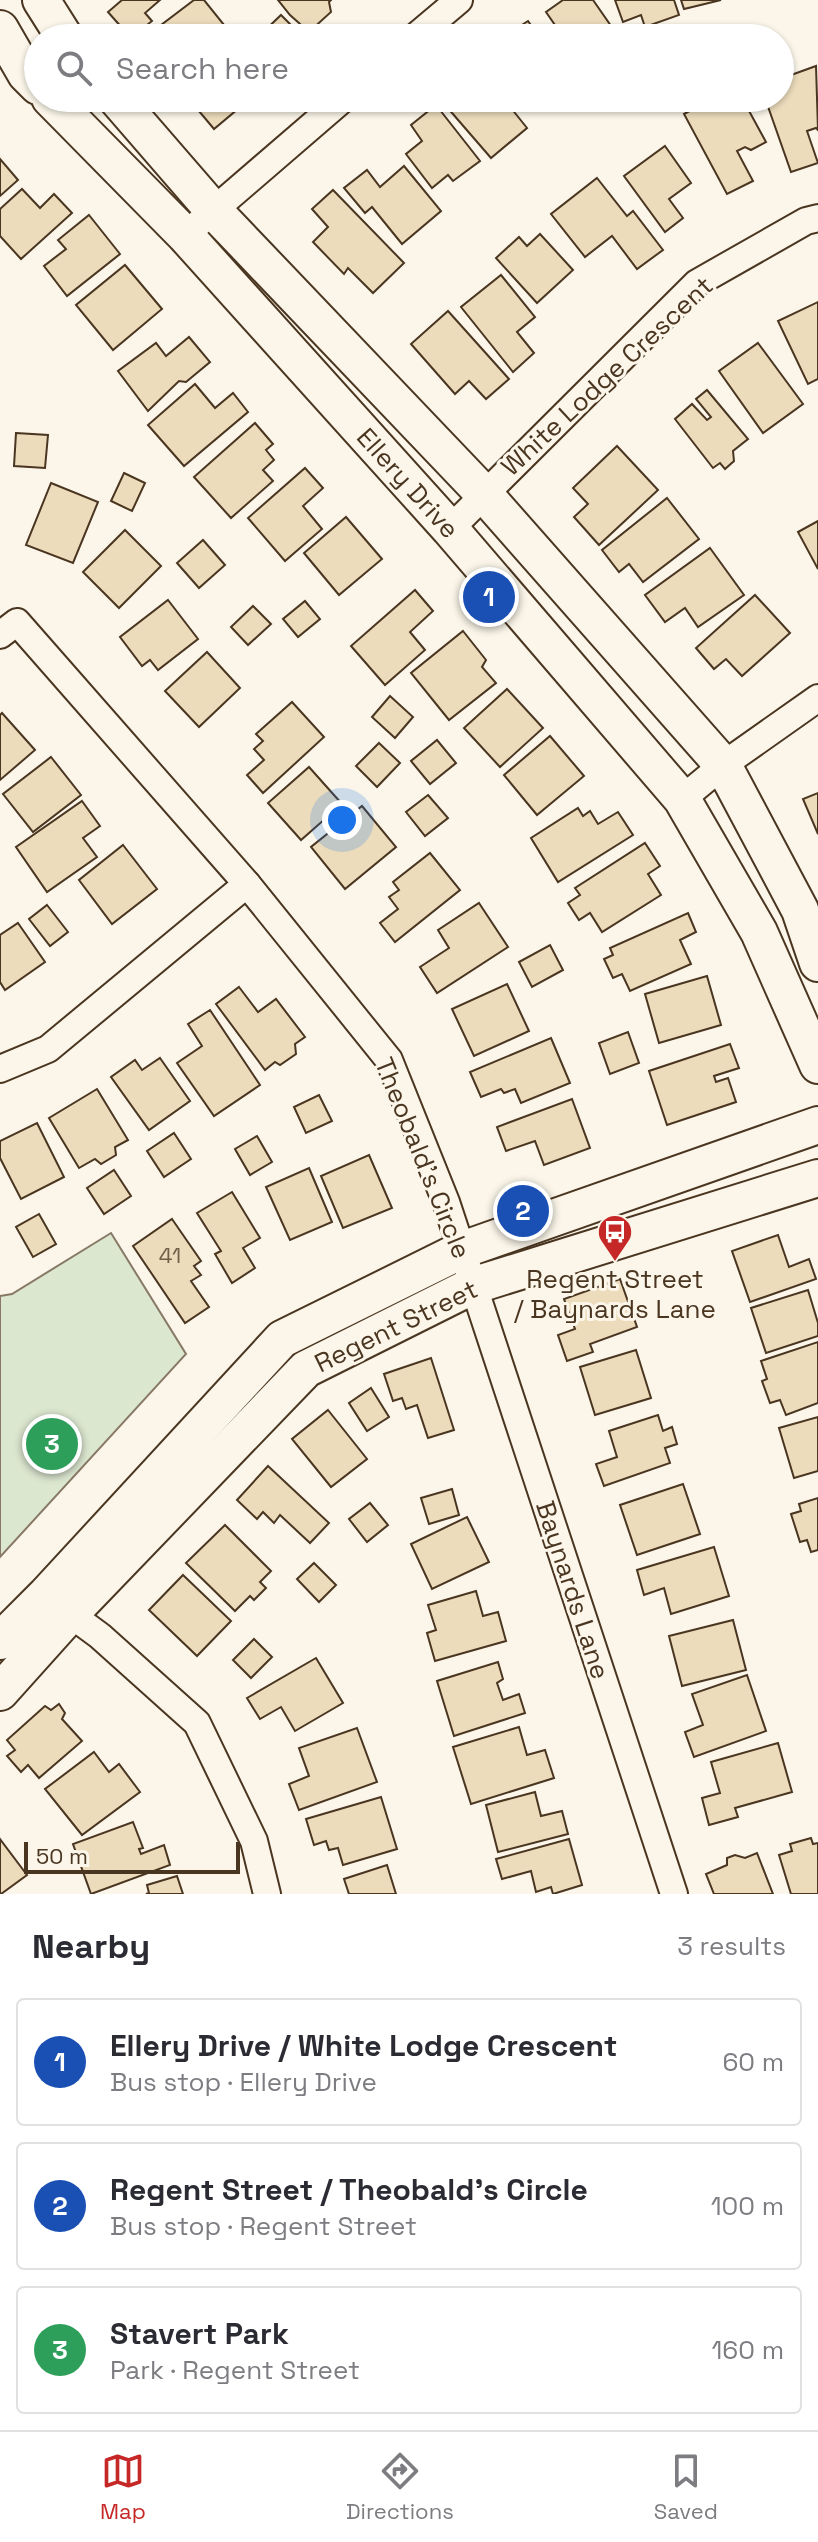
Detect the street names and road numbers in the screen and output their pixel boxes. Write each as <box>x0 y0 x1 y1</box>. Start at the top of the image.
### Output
street label: White Lodge Crescent <box>494 269 720 483</box>
street label: Ellery Drive <box>349 421 467 545</box>
street label: Theobald's Circle <box>367 1052 479 1264</box>
street label: Regent Street <box>309 1272 483 1380</box>
street label: Baynards Lane <box>528 1497 618 1683</box>

